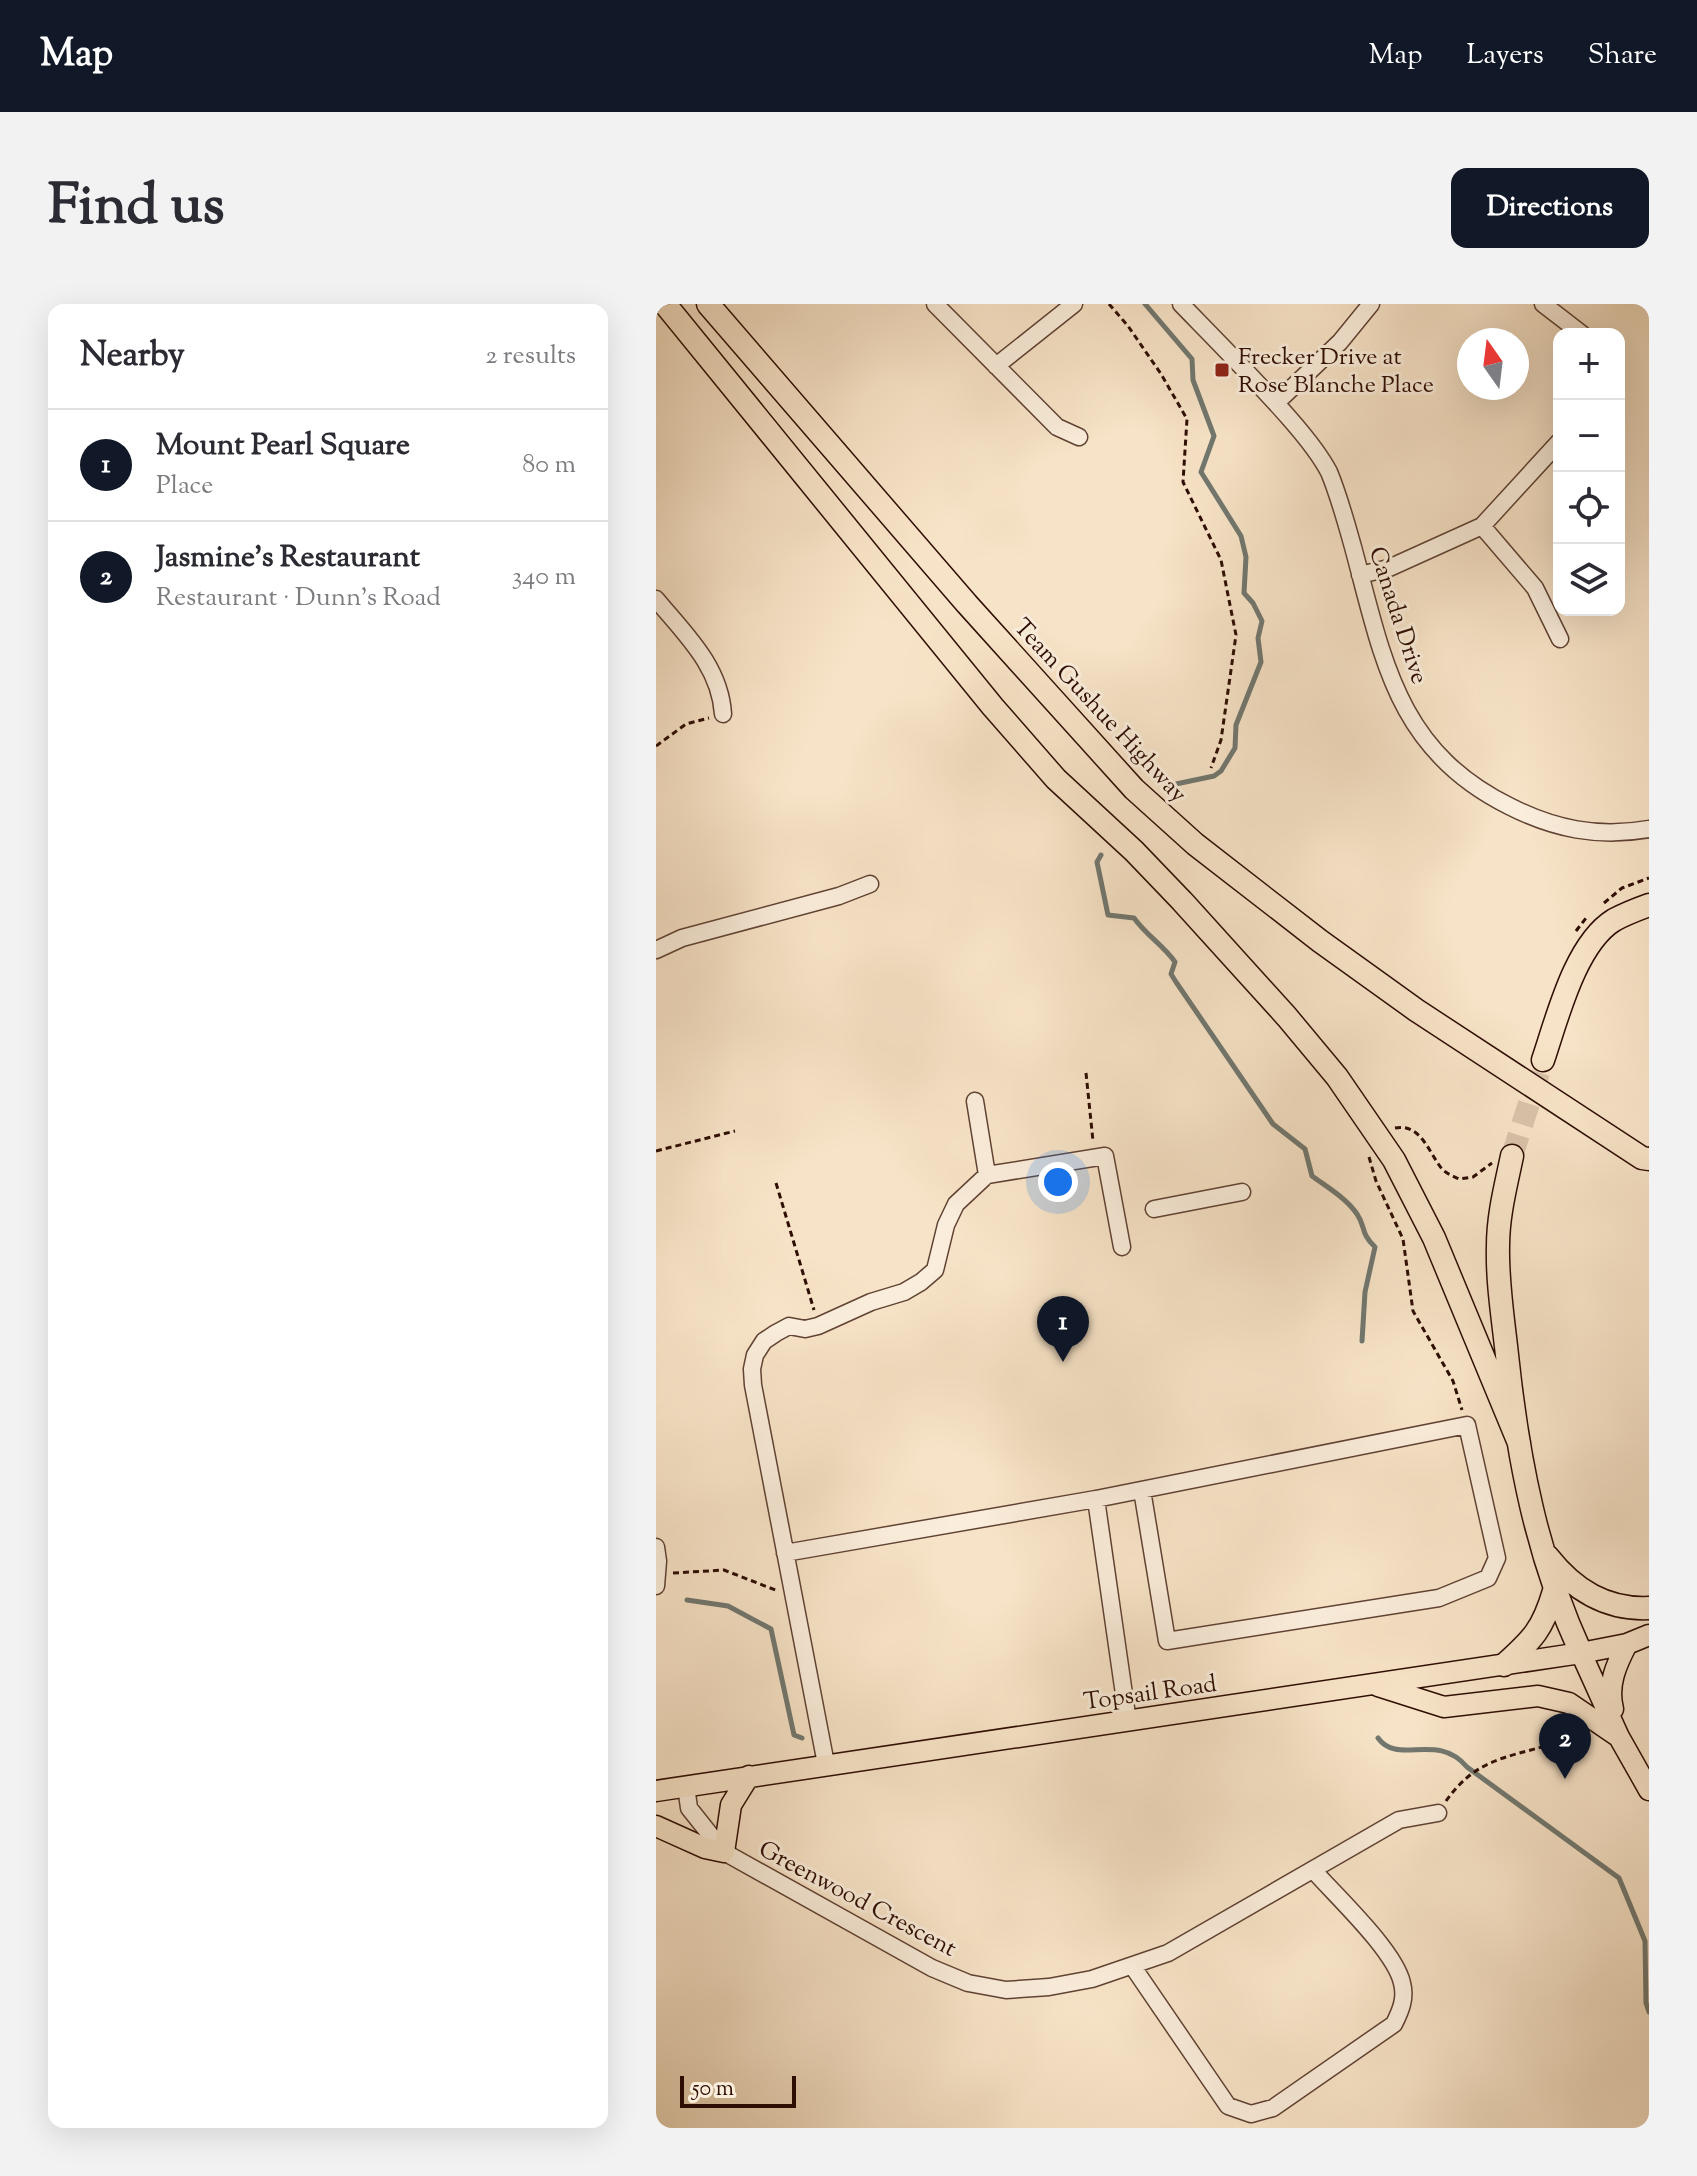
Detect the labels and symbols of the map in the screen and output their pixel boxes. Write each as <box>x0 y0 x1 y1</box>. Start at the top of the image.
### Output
north arrow <box>1457 328 1529 400</box>
place label: Frecker Drive at Rose Blanche Place <box>1238 341 1434 403</box>
marker: Frecker Drive at Rose Blanche Place <box>1213 361 1231 379</box>
street label: Canada Drive <box>1359 543 1435 689</box>
street label: Team Gushue Highway <box>1005 612 1194 811</box>
your location <box>1038 1162 1078 1202</box>
pin: 1 <box>1037 1296 1089 1362</box>
street label: Topsail Road <box>1082 1668 1219 1720</box>
pin: 2 <box>1539 1713 1591 1779</box>
street label: Greenwood Crescent <box>752 1833 962 1966</box>
scale bar <box>680 2072 796 2108</box>

